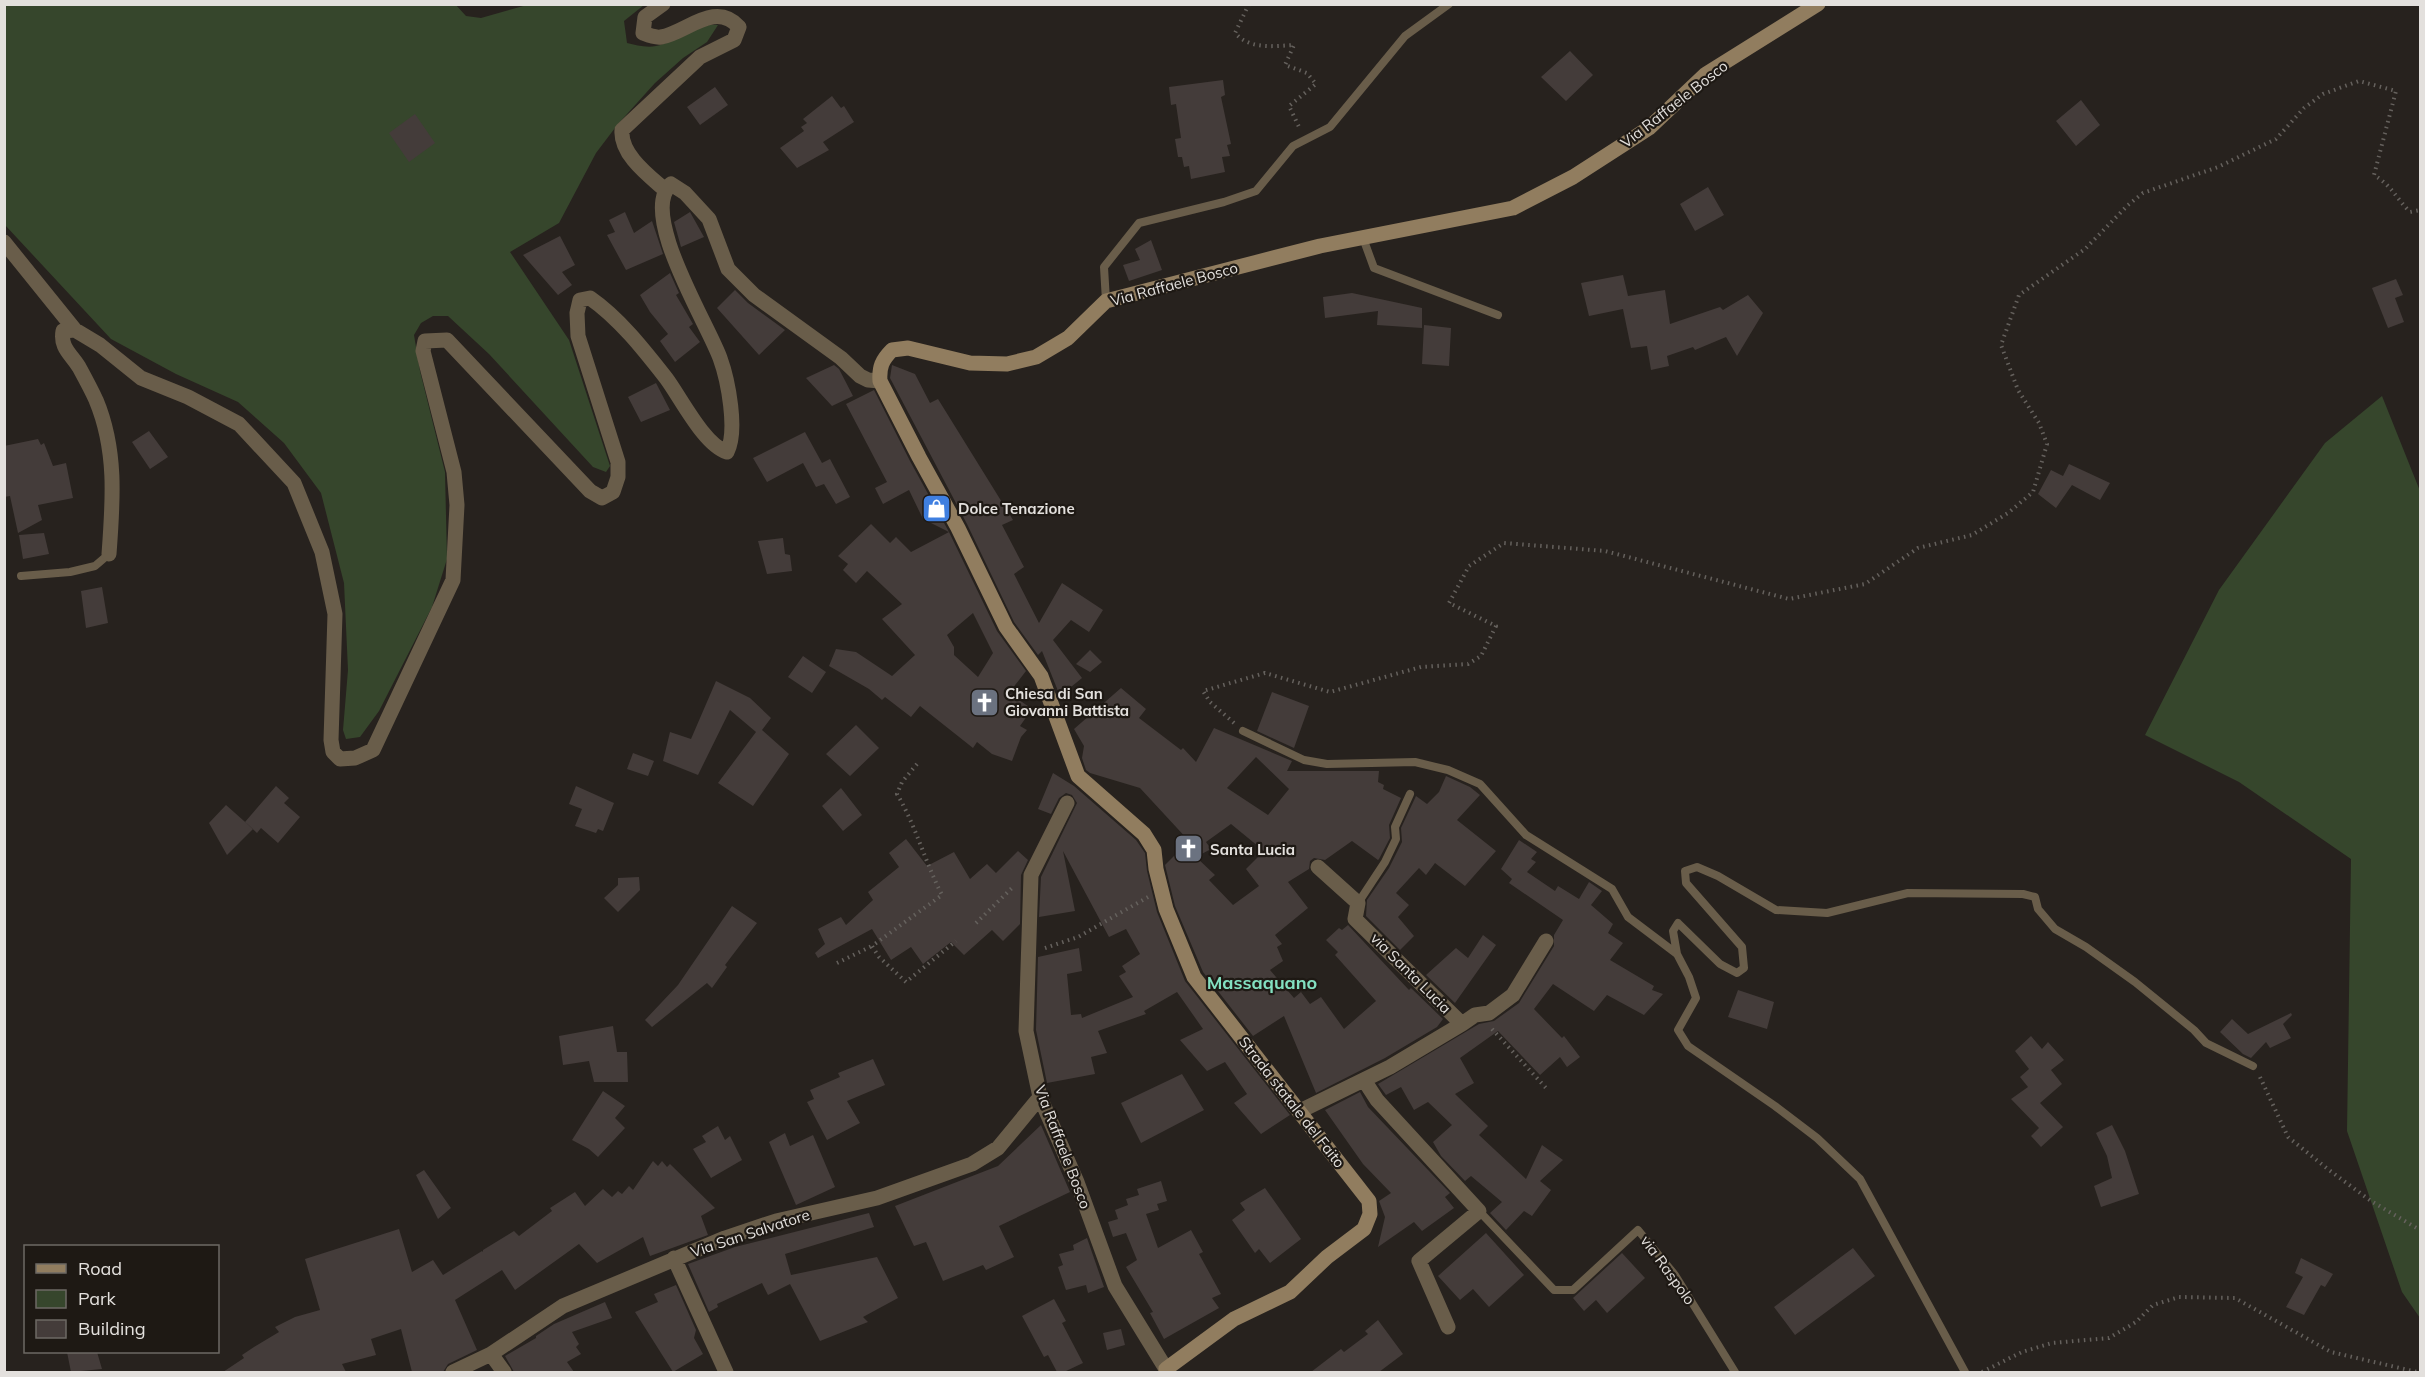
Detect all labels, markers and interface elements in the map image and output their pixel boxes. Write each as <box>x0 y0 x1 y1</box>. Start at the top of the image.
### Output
street label: Via Raffaele Bosco <box>1617 56 1731 152</box>
street label: Via Raffaele Bosco <box>1108 258 1240 310</box>
shop icon: Dolce Tenazione <box>921 492 953 524</box>
place label: Dolce Tenazione <box>958 499 1075 518</box>
place label: Chiesa di San Giovanni Battista <box>1005 684 1129 720</box>
church icon: Chiesa di San Giovanni Battista <box>968 686 1000 718</box>
church icon: Santa Lucia <box>1173 833 1205 865</box>
place label: Santa Lucia <box>1210 840 1295 859</box>
street label: via Santa Lucia <box>1367 929 1455 1017</box>
district label: Massaquano <box>1207 971 1317 994</box>
street label: Strada statale del Faito <box>1235 1033 1349 1171</box>
street label: Via Raffaele Bosco <box>1031 1082 1095 1212</box>
street label: Via San Salvatore <box>688 1205 812 1261</box>
street label: via Raspolo <box>1637 1232 1699 1308</box>
legend <box>24 1245 219 1353</box>
text: Road <box>78 1257 122 1280</box>
text: Park <box>78 1287 117 1310</box>
text: Building <box>78 1317 146 1340</box>

